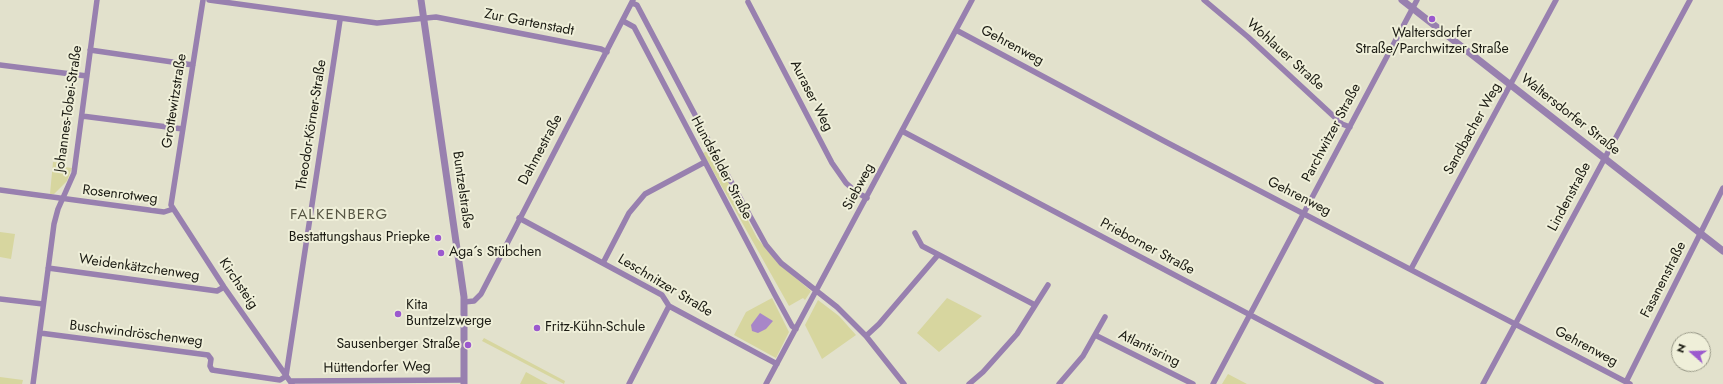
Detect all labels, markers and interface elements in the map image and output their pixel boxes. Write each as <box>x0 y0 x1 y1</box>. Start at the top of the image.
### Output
street label: Zur Gartenstadt <box>483 6 575 40</box>
marker: Waltersdorfer Straße/Parchwitzer Straße <box>1427 14 1437 24</box>
street label: Wohlauer Straße <box>1243 16 1327 94</box>
street label: Gehrenweg <box>978 22 1046 70</box>
place label: Waltersdorfer Straße/Parchwitzer Straße <box>1355 26 1509 58</box>
street label: Johannes-Tobei-Straße <box>52 45 86 173</box>
street label: Grottewitzstraße <box>159 53 191 149</box>
street label: Theodor-Körner-Straße <box>293 58 331 192</box>
street label: Auraser Weg <box>786 58 836 134</box>
street label: Waltersdorfer Straße <box>1517 71 1623 159</box>
street label: Sandbacher Weg <box>1441 80 1505 178</box>
street label: Parchwitzer Straße <box>1299 81 1365 185</box>
street label: Dahmestraße <box>515 112 567 188</box>
street label: Hundsfelder Straße <box>687 113 755 223</box>
street label: Buntzelstraße <box>448 150 476 230</box>
street label: Lindenstraße <box>1545 160 1595 234</box>
street label: Siebweg <box>840 161 878 213</box>
street label: Gehrenweg <box>1264 174 1334 220</box>
street label: Rosenrotweg <box>81 182 159 208</box>
district label: FALKENBERG <box>290 206 388 224</box>
street label: Prieborner Straße <box>1097 215 1197 279</box>
place label: Bestattungshaus Priepke <box>289 230 430 246</box>
marker: Bestattungshaus Priepke <box>433 233 443 243</box>
street label: Fasanenstraße <box>1638 239 1690 321</box>
place label: Aga´s Stübchen <box>449 245 542 261</box>
marker: Aga´s Stübchen <box>436 248 446 258</box>
street label: Weidenkätzchenweg <box>78 251 200 285</box>
street label: Leschnitzer Straße <box>615 251 715 321</box>
street label: Kirchsteig <box>215 255 261 313</box>
place label: Kita Buntzelzwerge <box>406 298 491 330</box>
marker: Kita Buntzelzwerge <box>393 309 403 319</box>
street label: Buschwindröschenweg <box>68 317 204 351</box>
place label: Fritz-Kühn-Schule <box>545 320 645 336</box>
marker: Fritz-Kühn-Schule <box>532 323 542 333</box>
street label: Gehrenweg <box>1552 323 1620 371</box>
street label: Atlantisring <box>1116 327 1182 371</box>
north arrow <box>1671 332 1711 372</box>
place label: Sausenberger Straße <box>336 337 460 353</box>
marker: Sausenberger Straße <box>463 340 473 350</box>
text: N <box>1672 341 1690 355</box>
street label: Hüttendorfer Weg <box>323 359 431 377</box>

